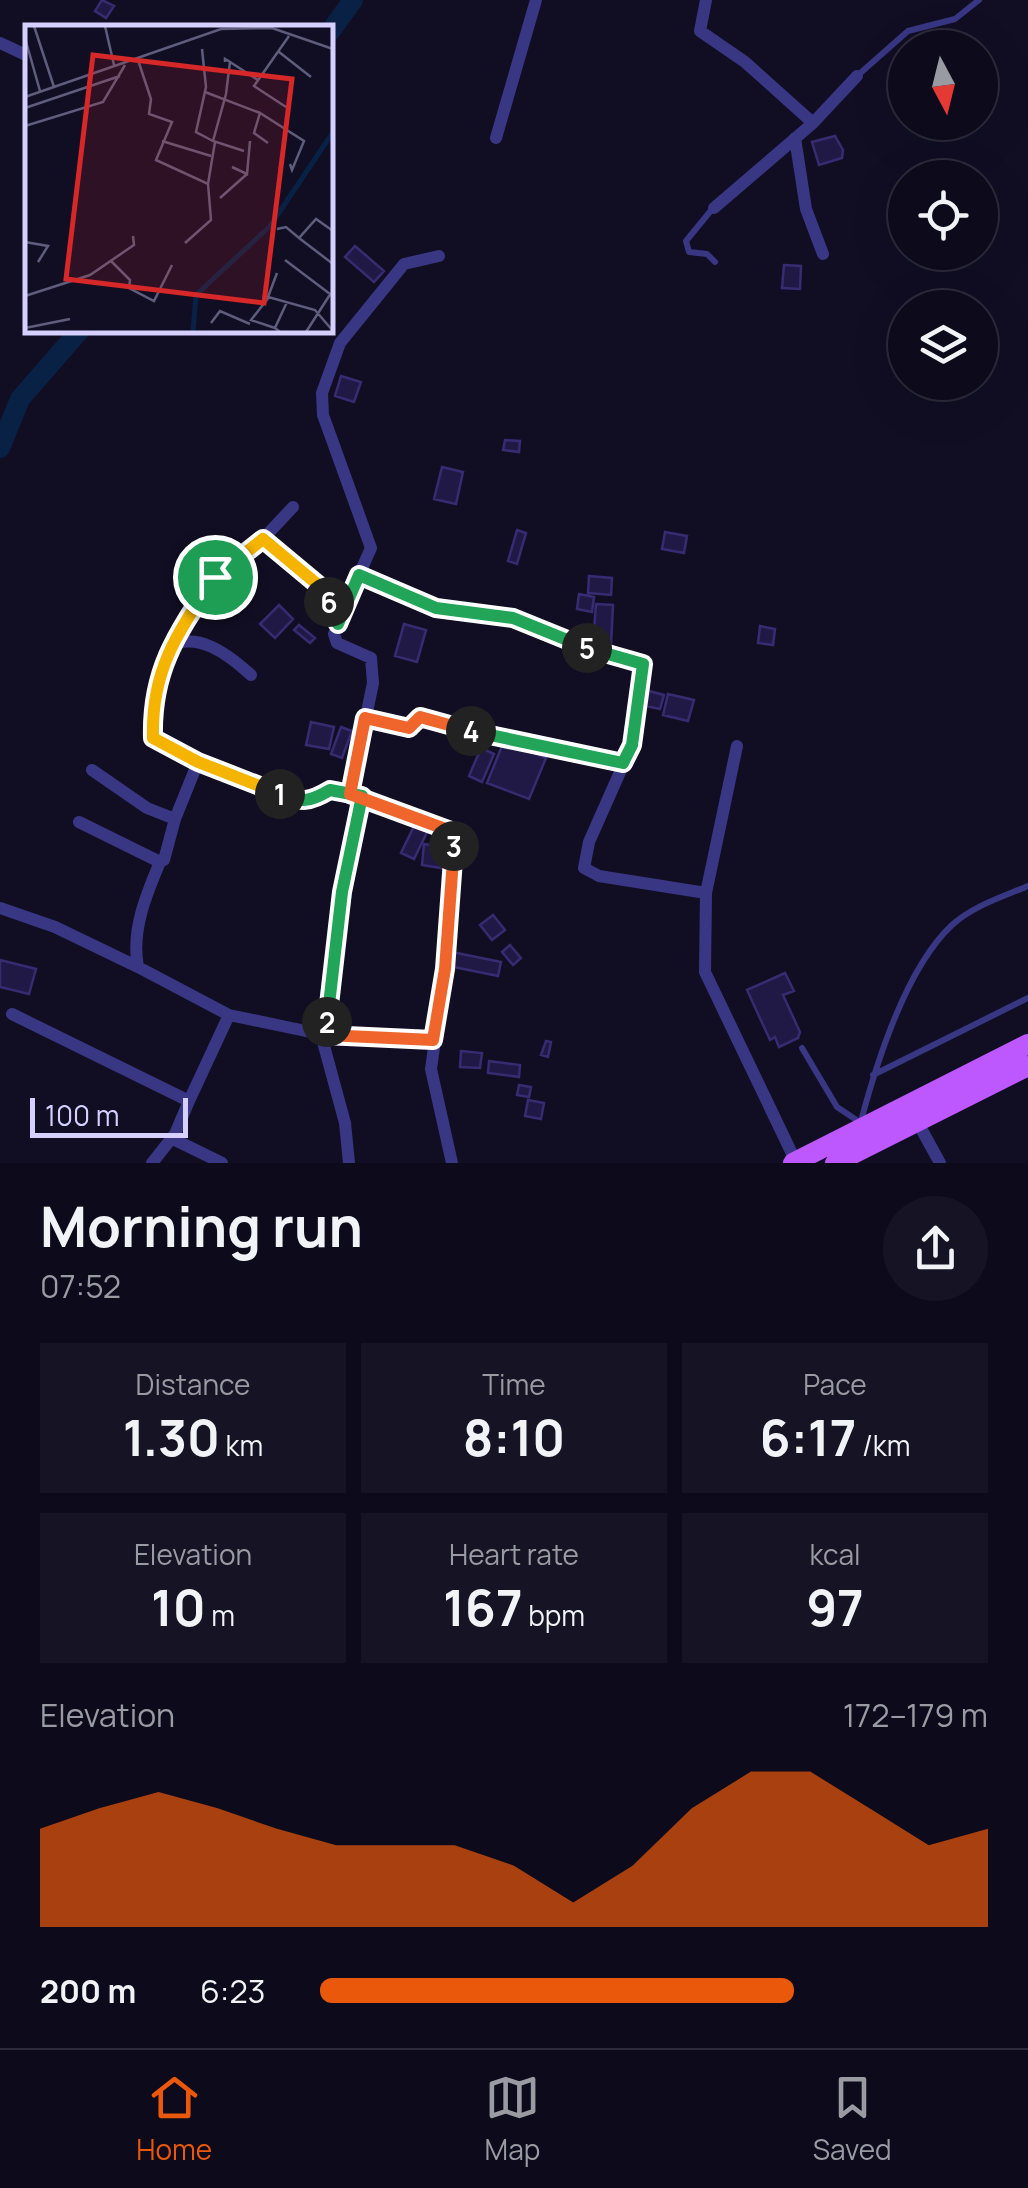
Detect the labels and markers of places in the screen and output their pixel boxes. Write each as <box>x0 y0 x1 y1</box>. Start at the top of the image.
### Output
pin <box>173 535 258 620</box>
pin: 6 <box>304 577 354 627</box>
pin: 5 <box>562 623 612 673</box>
pin: 4 <box>446 706 496 756</box>
pin: 1 <box>255 769 305 819</box>
pin: 3 <box>429 821 479 871</box>
pin: 2 <box>302 997 352 1047</box>

